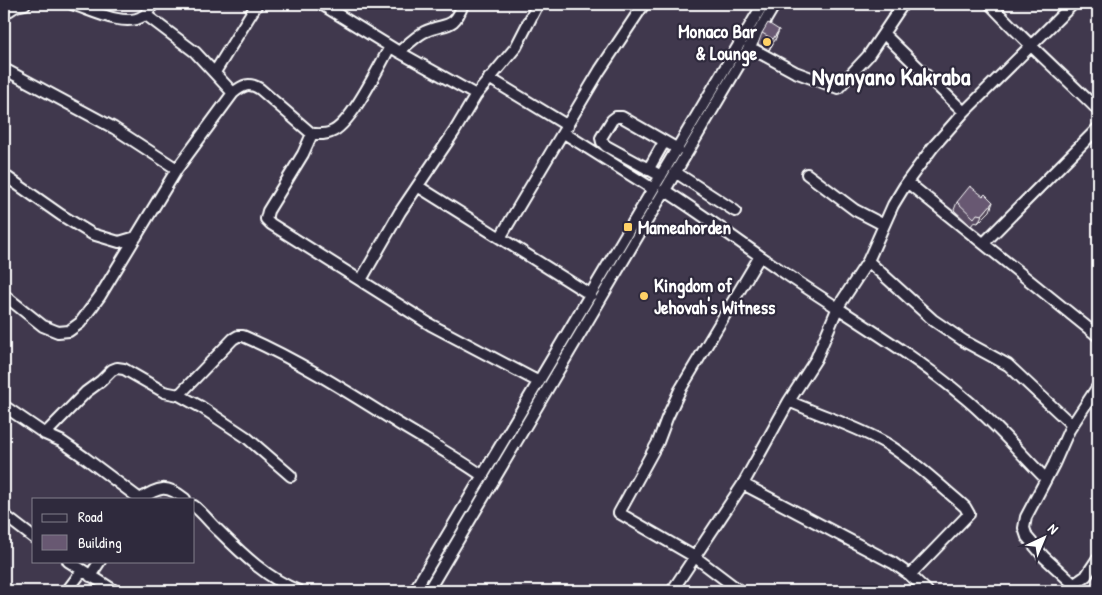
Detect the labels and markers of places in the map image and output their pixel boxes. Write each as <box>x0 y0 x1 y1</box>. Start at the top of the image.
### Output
place label: Monaco Bar & Lounge <box>678 18 758 67</box>
marker: Monaco Bar & Lounge <box>761 36 773 48</box>
place label: Mameahorden <box>638 214 732 240</box>
marker: Mameahorden <box>622 221 634 233</box>
place label: Kingdom of Jehovah's Witness <box>654 272 776 320</box>
marker: Kingdom of Jehovah's Witness <box>638 290 650 302</box>

